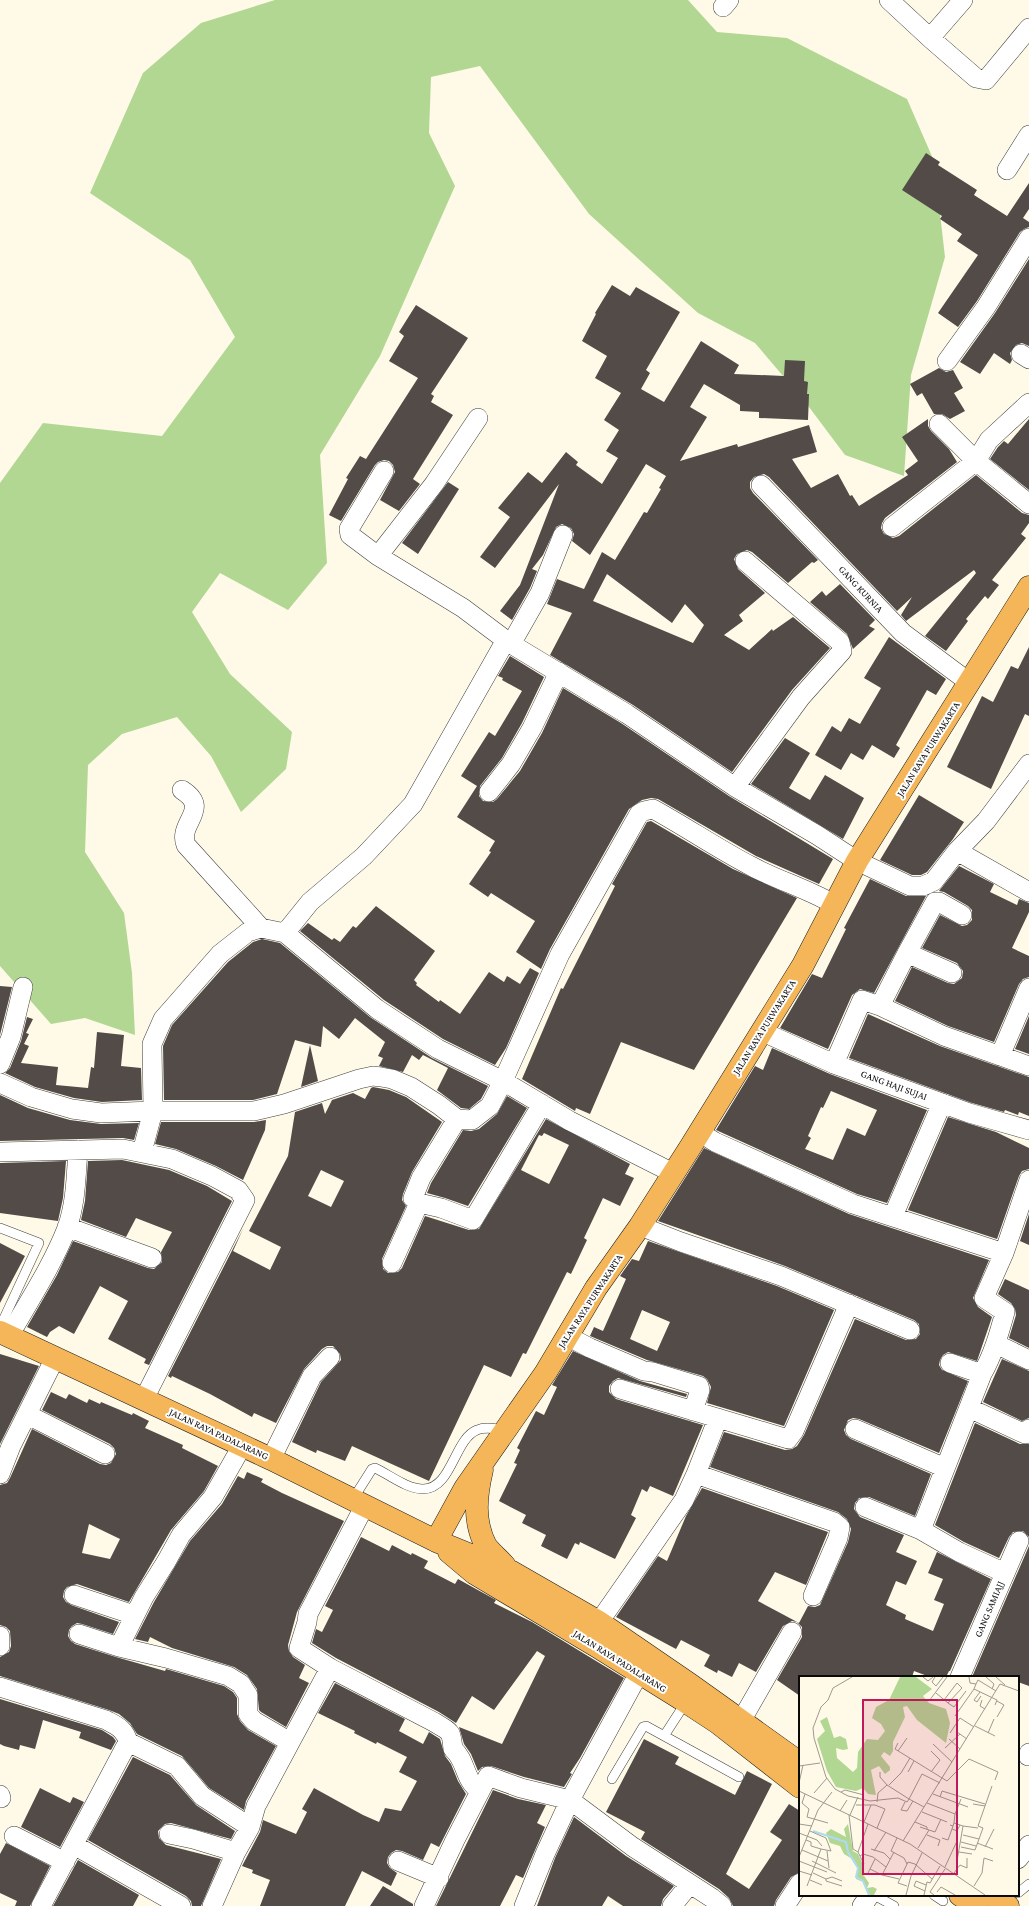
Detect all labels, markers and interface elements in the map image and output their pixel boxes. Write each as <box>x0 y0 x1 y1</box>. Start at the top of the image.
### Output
street label: GANG KURNIA <box>837 563 886 615</box>
street label: JALAN RAYA PURWAKARTA <box>894 699 962 799</box>
street label: JALAN RAYA PURWAKARTA <box>730 977 798 1077</box>
street label: GANG HAJI SUJAI <box>859 1068 929 1102</box>
street label: JALAN RAYA PURWAKARTA <box>555 1252 625 1351</box>
street label: JALAN RAYA PADALARANG <box>167 1406 270 1462</box>
street label: GANG SAMIAJJ <box>972 1579 1006 1639</box>
street label: JALAN RAYA PADALARANG <box>570 1627 669 1694</box>
inset map <box>799 1676 1019 1896</box>

